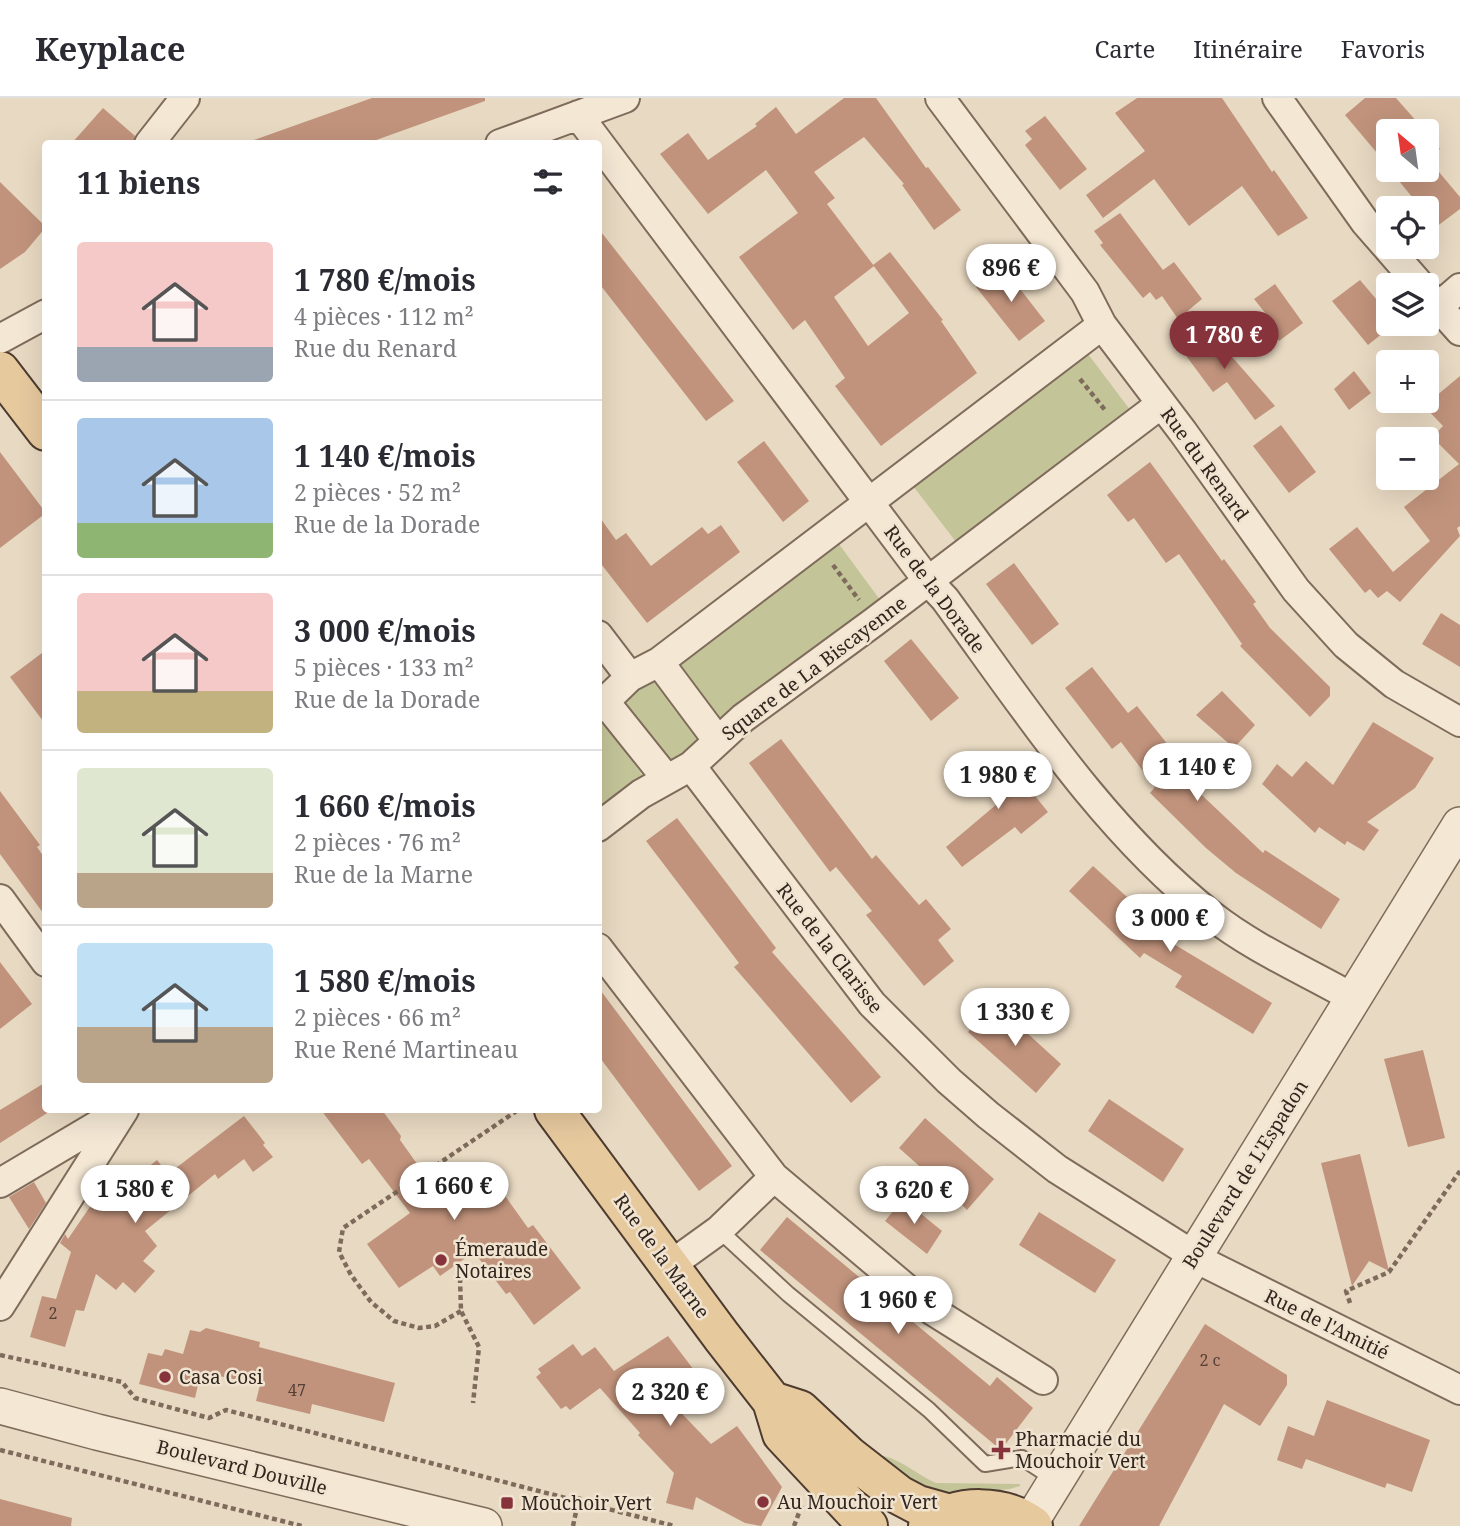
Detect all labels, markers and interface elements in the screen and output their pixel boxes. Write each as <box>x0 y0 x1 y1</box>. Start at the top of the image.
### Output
text: Keyplace <box>35 26 186 71</box>
text: Carte <box>1094 32 1155 65</box>
text: Itinéraire <box>1193 32 1303 65</box>
text: Favoris <box>1341 32 1425 65</box>
north arrow <box>1376 119 1438 182</box>
map controls <box>1376 119 1439 490</box>
text: 11 biens <box>77 162 200 203</box>
icon: filters <box>529 163 567 201</box>
button: locate <box>1376 196 1439 259</box>
pin: 896 € <box>962 244 1060 304</box>
text: 896 € <box>982 251 1040 283</box>
text: 1 780 €/mois <box>294 259 476 300</box>
icon: home <box>133 270 217 354</box>
button: layers <box>1376 273 1439 336</box>
text: 4 pièces · 112 m² <box>294 300 474 332</box>
pin: 1 780 € <box>1159 312 1289 371</box>
text: 1 780 € <box>1186 318 1262 350</box>
text: Rue du Renard <box>294 332 457 364</box>
button: + <box>1376 350 1439 413</box>
street label: Rue du Renard <box>1155 402 1255 526</box>
button: − <box>1376 427 1439 490</box>
text: 1 140 €/mois <box>294 435 476 476</box>
icon: home <box>133 446 217 530</box>
text: 2 pièces · 52 m² <box>294 476 461 508</box>
text: Rue de la Dorade <box>294 508 480 540</box>
street label: Rue de la Dorade <box>878 520 992 658</box>
street label: Square de La Biscayenne <box>716 590 912 746</box>
text: 3 000 €/mois <box>294 610 476 651</box>
icon: home <box>133 621 217 705</box>
text: 5 pièces · 133 m² <box>294 651 474 683</box>
text: Rue de la Dorade <box>294 683 480 715</box>
pin: 1 140 € <box>1132 744 1262 803</box>
text: 1 140 € <box>1159 750 1235 782</box>
pin: 1 980 € <box>933 752 1063 811</box>
text: 1 980 € <box>960 758 1036 790</box>
text: 1 660 €/mois <box>294 785 476 826</box>
icon: home <box>133 796 217 880</box>
text: 2 pièces · 76 m² <box>294 826 461 858</box>
text: Rue de la Marne <box>294 858 473 890</box>
street label: Rue de la Clarisse <box>771 878 889 1018</box>
pin: 3 000 € <box>1105 894 1235 954</box>
text: 3 000 € <box>1132 901 1208 933</box>
text: 1 580 €/mois <box>294 960 476 1001</box>
icon: home <box>133 971 217 1055</box>
pin: 1 330 € <box>950 988 1080 1048</box>
text: 1 330 € <box>977 995 1053 1027</box>
text: 2 pièces · 66 m² <box>294 1001 461 1033</box>
text: Rue René Martineau <box>294 1033 518 1065</box>
street label: Boulevard de L'Espadon <box>1176 1075 1314 1273</box>
pin: 1 660 € <box>389 1162 519 1222</box>
pin: 1 580 € <box>70 1166 200 1225</box>
pin: 3 620 € <box>849 1166 979 1226</box>
text: 1 660 € <box>416 1169 492 1201</box>
text: 1 580 € <box>97 1172 173 1204</box>
text: 3 620 € <box>876 1173 952 1205</box>
street label: Rue de la Marne <box>608 1189 716 1323</box>
place label: Émeraude Notaires <box>455 1236 548 1284</box>
marker: Émeraude Notaires <box>433 1252 449 1268</box>
pin: 1 960 € <box>833 1276 963 1336</box>
text: 1 960 € <box>860 1283 936 1315</box>
street label: Rue de l'Amitié <box>1260 1283 1394 1365</box>
house number: 2 <box>49 1302 57 1324</box>
house number: 2 c <box>1200 1349 1221 1371</box>
place label: Casa Cosi <box>179 1364 263 1390</box>
pin: 2 320 € <box>605 1368 735 1428</box>
marker: Casa Cosi <box>157 1369 173 1385</box>
text: 2 320 € <box>632 1375 708 1407</box>
house number: 47 <box>288 1379 306 1401</box>
place label: Pharmacie du Mouchoir Vert <box>1015 1426 1146 1474</box>
street label: Boulevard Douville <box>154 1433 330 1501</box>
marker: Pharmacie du Mouchoir Vert <box>993 1442 1009 1458</box>
place label: Au Mouchoir Vert <box>777 1489 938 1515</box>
place label: Mouchoir Vert <box>521 1490 652 1516</box>
marker: Au Mouchoir Vert <box>755 1494 771 1510</box>
marker: Mouchoir Vert <box>499 1495 515 1511</box>

